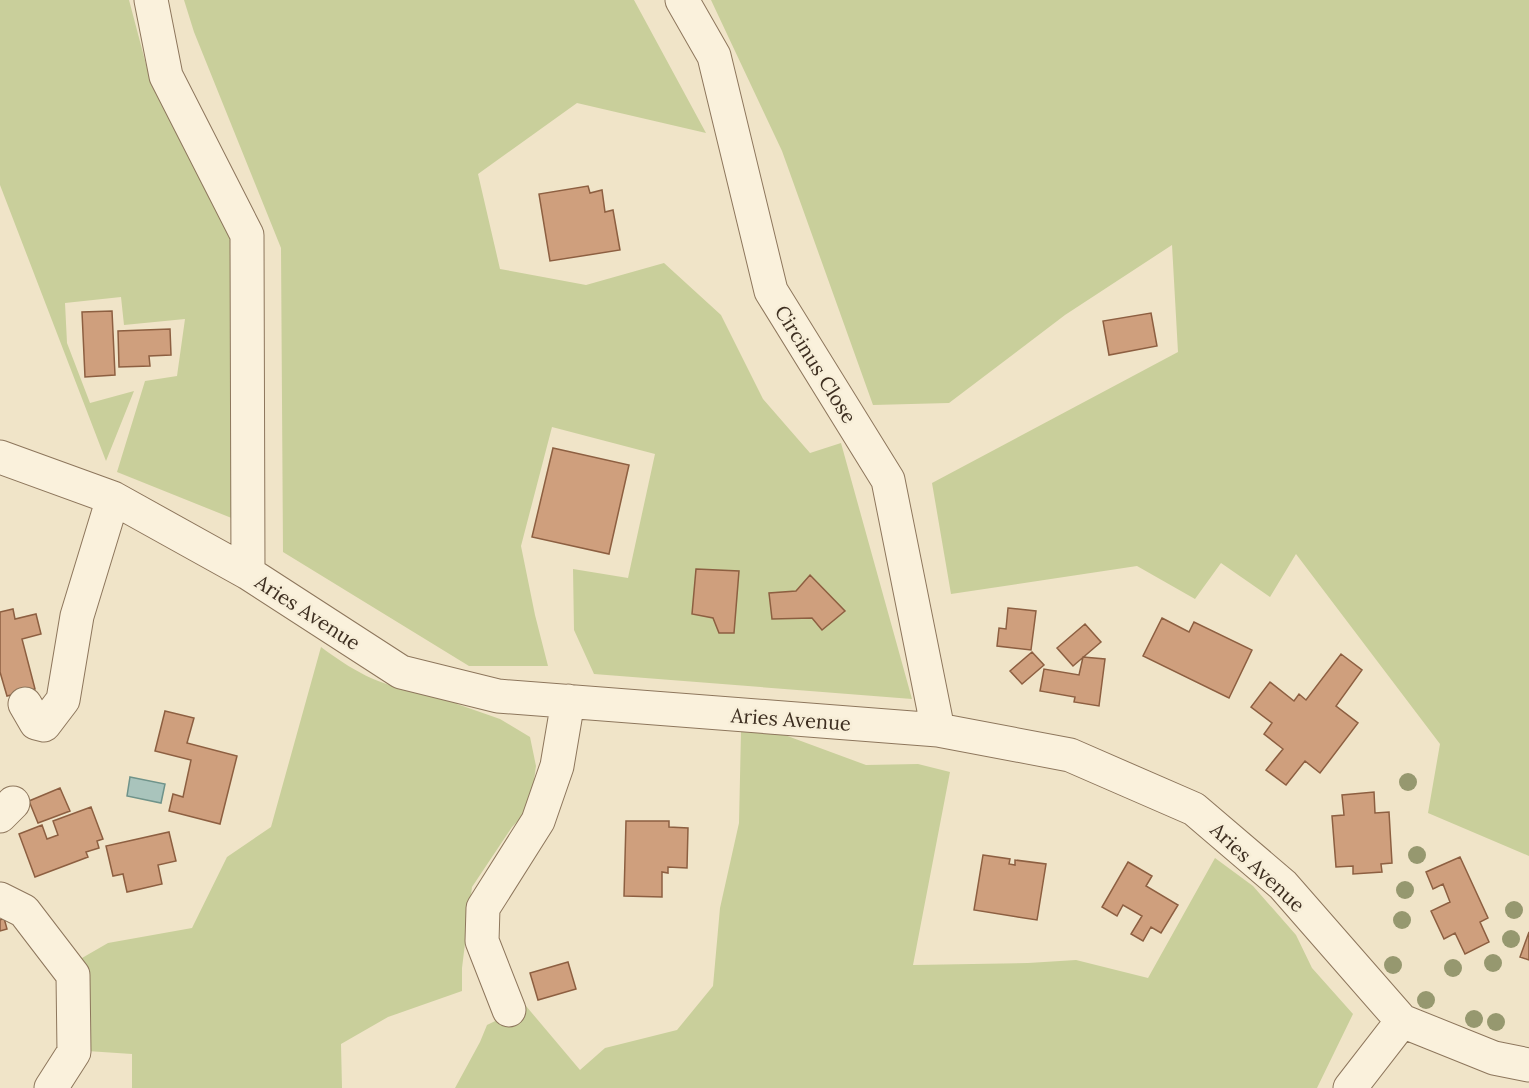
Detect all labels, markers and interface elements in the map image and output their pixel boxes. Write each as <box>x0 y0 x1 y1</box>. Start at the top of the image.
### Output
street label: Circinus Close <box>770 300 862 428</box>
street label: Aries Avenue <box>250 568 365 655</box>
street label: Aries Avenue <box>729 702 852 736</box>
street label: Aries Avenue <box>1205 816 1311 917</box>

